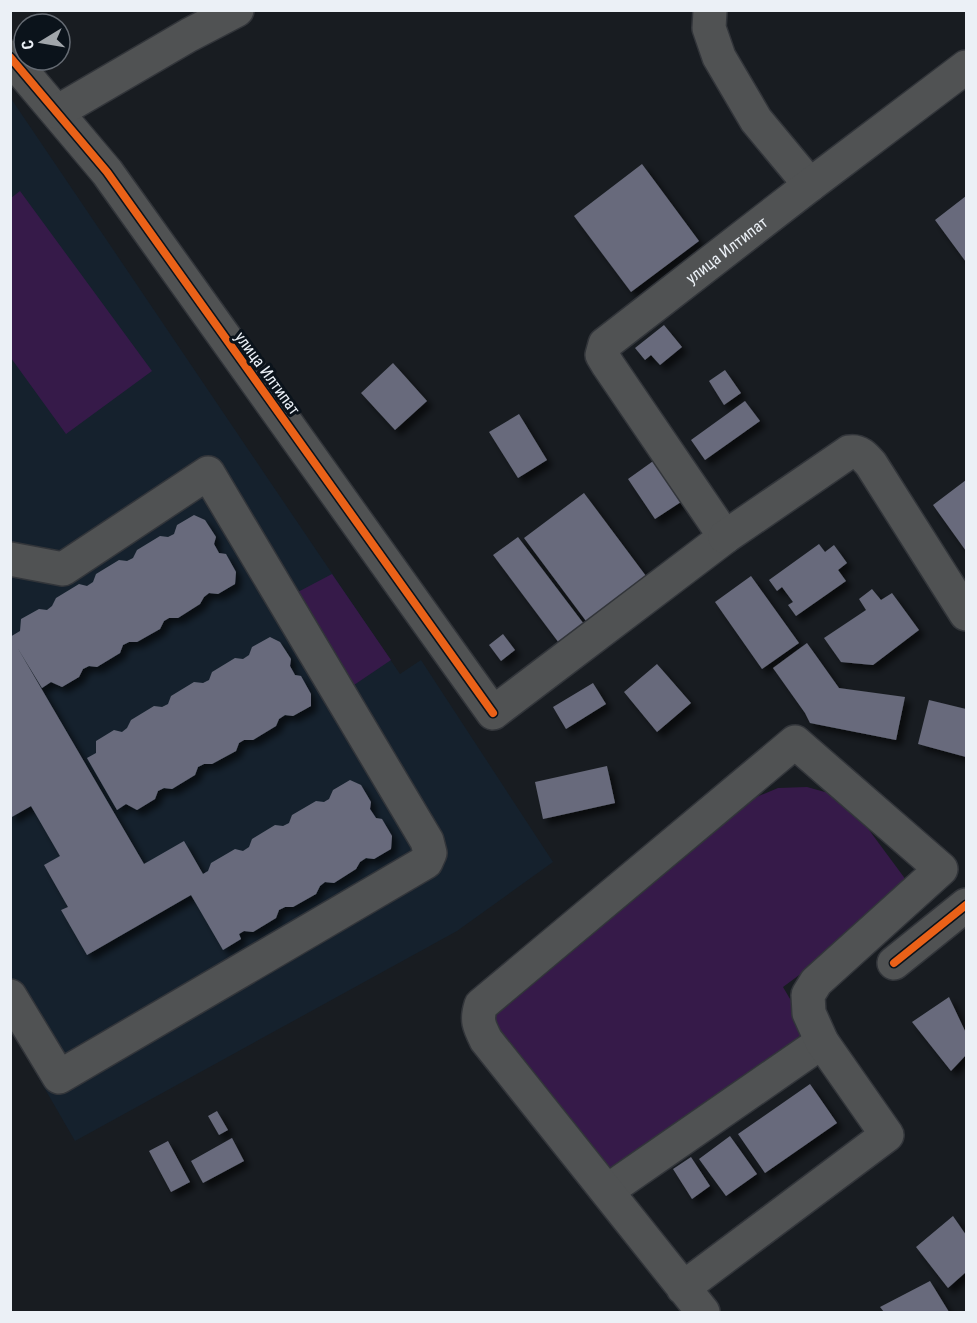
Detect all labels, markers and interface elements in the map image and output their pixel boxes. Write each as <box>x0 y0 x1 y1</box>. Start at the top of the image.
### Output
north arrow <box>12 12 72 72</box>
text: С <box>18 38 38 51</box>
street label: улица Илтипат <box>682 213 771 288</box>
street label: улица Илтипат <box>231 328 304 419</box>

